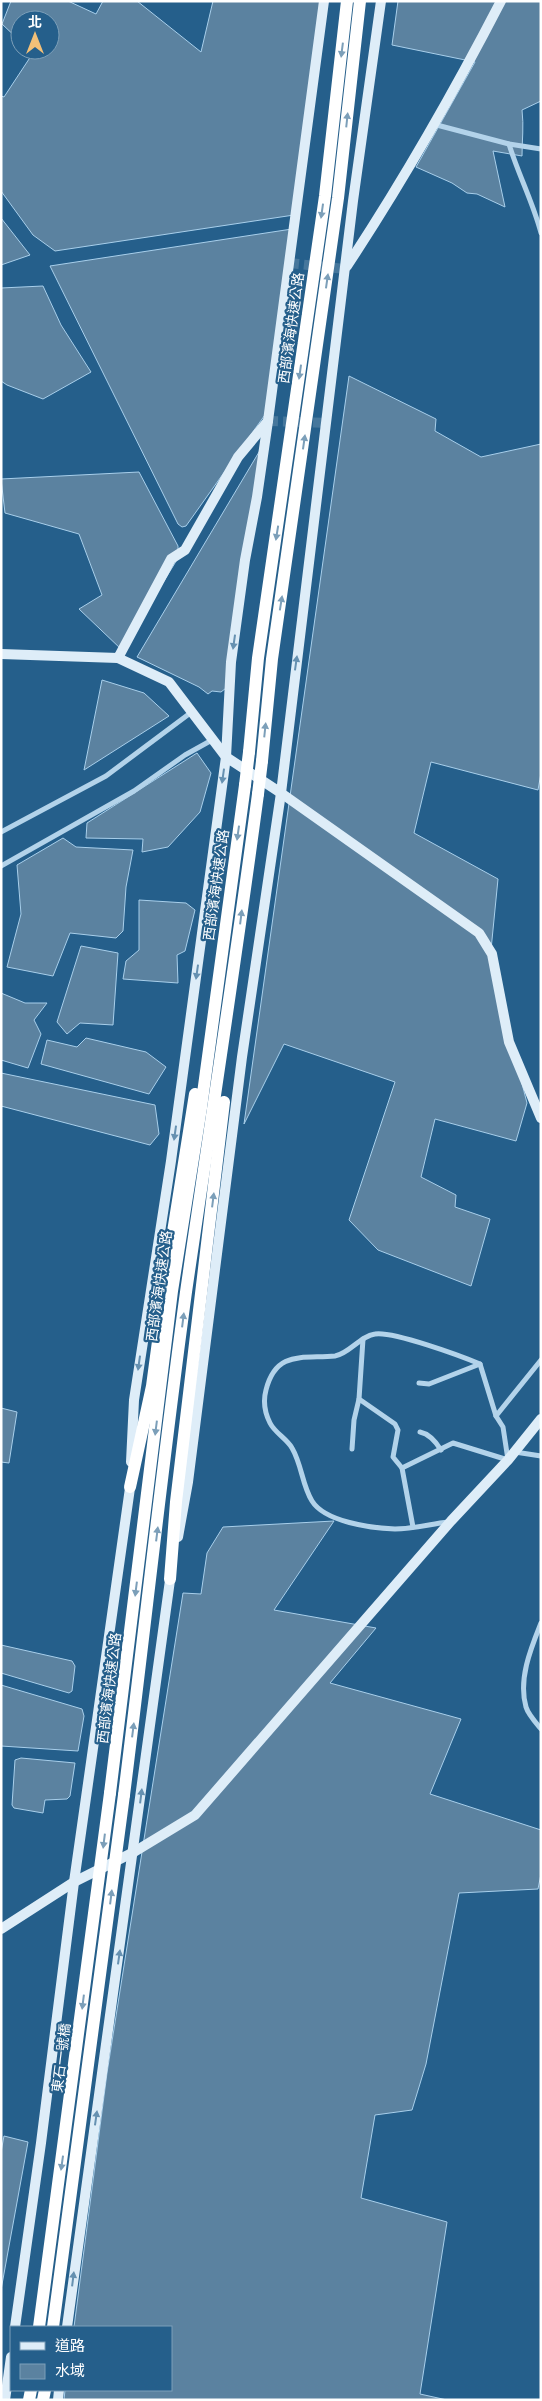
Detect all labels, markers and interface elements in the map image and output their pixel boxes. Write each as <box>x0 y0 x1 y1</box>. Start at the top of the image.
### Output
north arrow <box>10 10 60 60</box>
text: 北 <box>28 14 42 30</box>
one-way arrow <box>338 42 346 58</box>
one-way arrow <box>343 111 351 127</box>
one-way arrow <box>318 203 326 219</box>
street label: 西部濱海快速公路 <box>275 271 307 385</box>
one-way arrow <box>323 273 331 289</box>
one-way arrow <box>296 364 304 380</box>
one-way arrow <box>301 433 309 449</box>
one-way arrow <box>273 525 281 541</box>
one-way arrow <box>277 594 285 610</box>
one-way arrow <box>230 635 238 651</box>
one-way arrow <box>293 654 301 670</box>
one-way arrow <box>261 721 269 737</box>
one-way arrow <box>219 769 227 785</box>
one-way arrow <box>234 826 242 842</box>
street label: 西部濱海快速公路 <box>200 828 232 942</box>
one-way arrow <box>237 909 245 925</box>
one-way arrow <box>193 965 201 981</box>
one-way arrow <box>171 1126 179 1142</box>
one-way arrow <box>209 1191 217 1207</box>
street label: 西部濱海快速公路 <box>143 1229 175 1343</box>
one-way arrow <box>179 1312 187 1328</box>
one-way arrow <box>135 1355 143 1371</box>
one-way arrow <box>152 1420 160 1436</box>
one-way arrow <box>153 1525 161 1541</box>
one-way arrow <box>132 1581 140 1597</box>
street label: 西部濱海快速公路 <box>94 1631 124 1745</box>
one-way arrow <box>129 1721 137 1737</box>
one-way arrow <box>137 1788 145 1804</box>
one-way arrow <box>100 1833 108 1849</box>
one-way arrow <box>107 1889 115 1905</box>
one-way arrow <box>115 1949 123 1965</box>
one-way arrow <box>79 1995 87 2011</box>
street label: 東石一號橋 <box>49 2022 73 2094</box>
one-way arrow <box>92 2110 100 2126</box>
one-way arrow <box>58 2156 66 2172</box>
one-way arrow <box>69 2271 77 2287</box>
legend <box>10 2326 172 2391</box>
text: 道路 <box>55 2337 85 2355</box>
text: 水域 <box>55 2362 85 2380</box>

